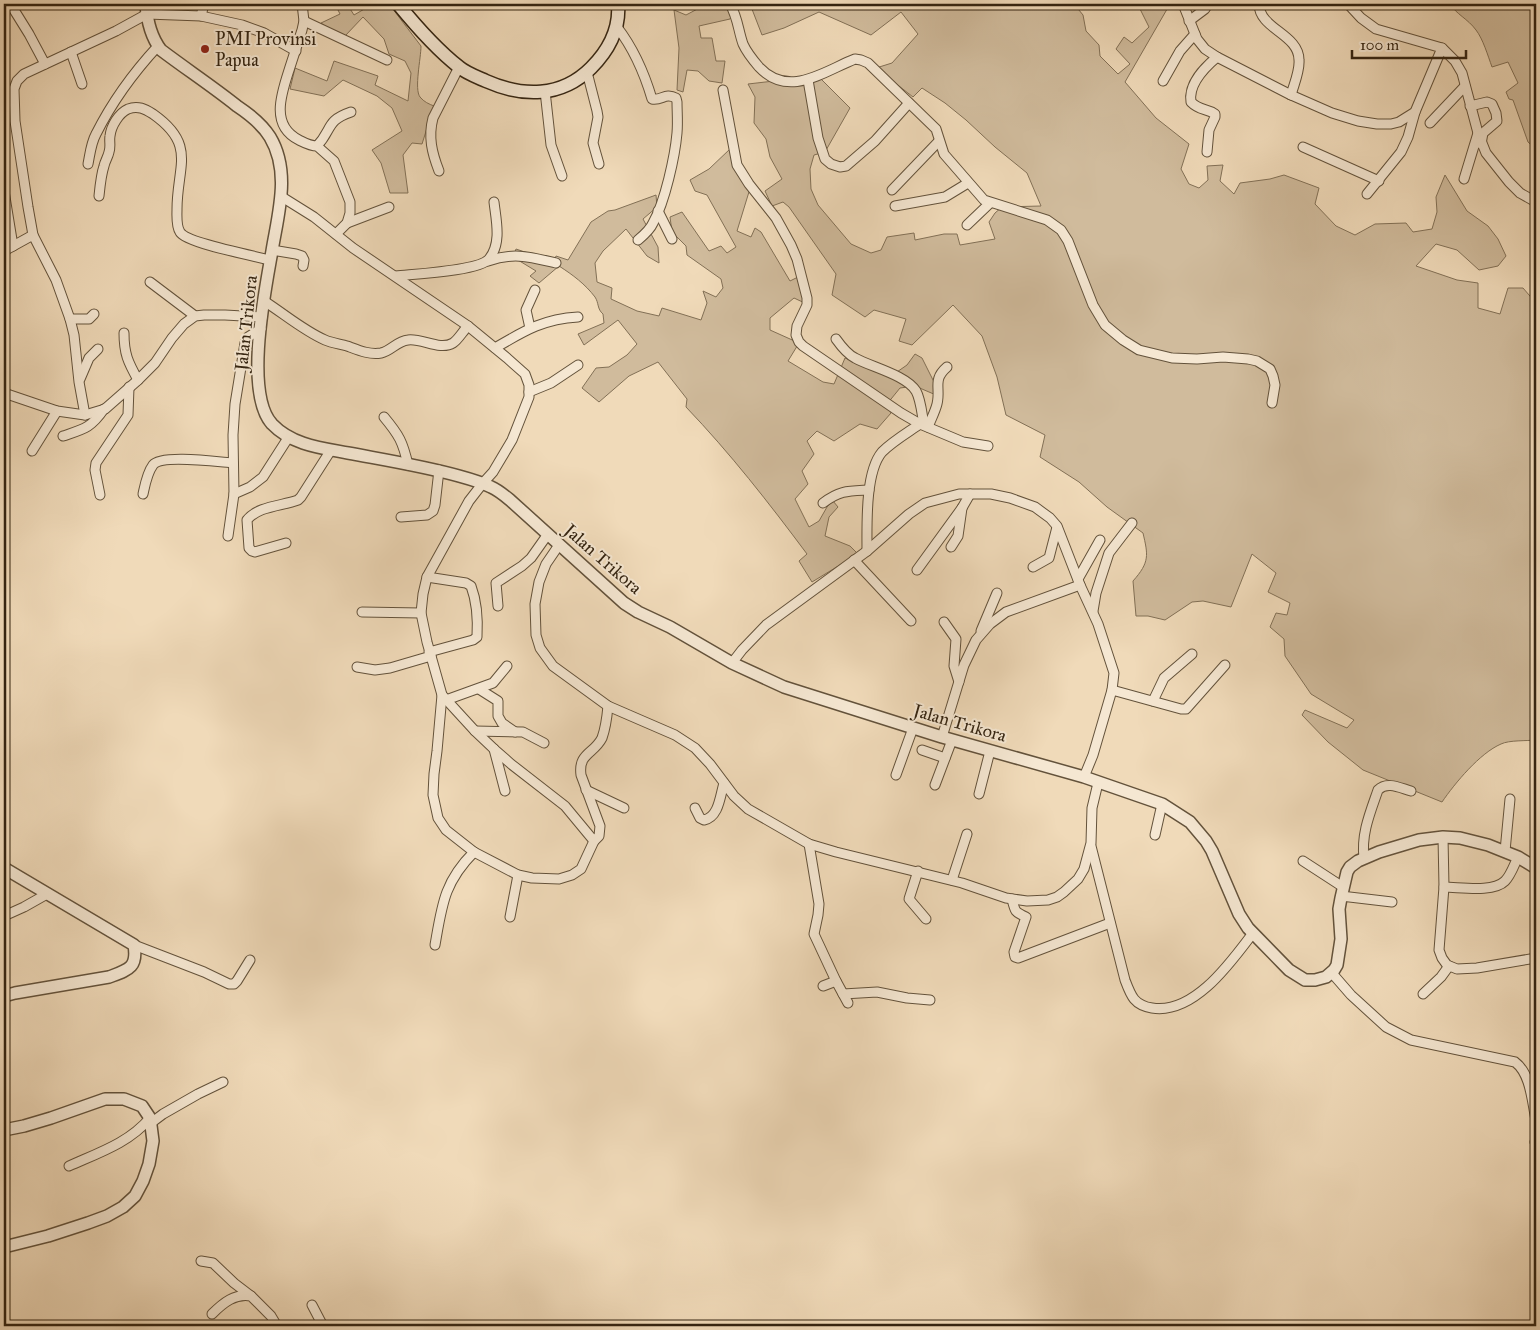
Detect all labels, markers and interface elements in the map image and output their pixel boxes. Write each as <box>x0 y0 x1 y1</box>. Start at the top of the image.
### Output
place label: PMI Provinsi Papua <box>215 28 316 71</box>
scale bar <box>1352 28 1466 60</box>
text: 100 m <box>1360 36 1400 54</box>
marker: PMI Provinsi Papua <box>199 43 211 55</box>
street label: Jalan Trikora <box>230 274 263 374</box>
street label: Jalan Trikora <box>557 518 647 600</box>
street label: Jalan Trikora <box>909 699 1009 748</box>

